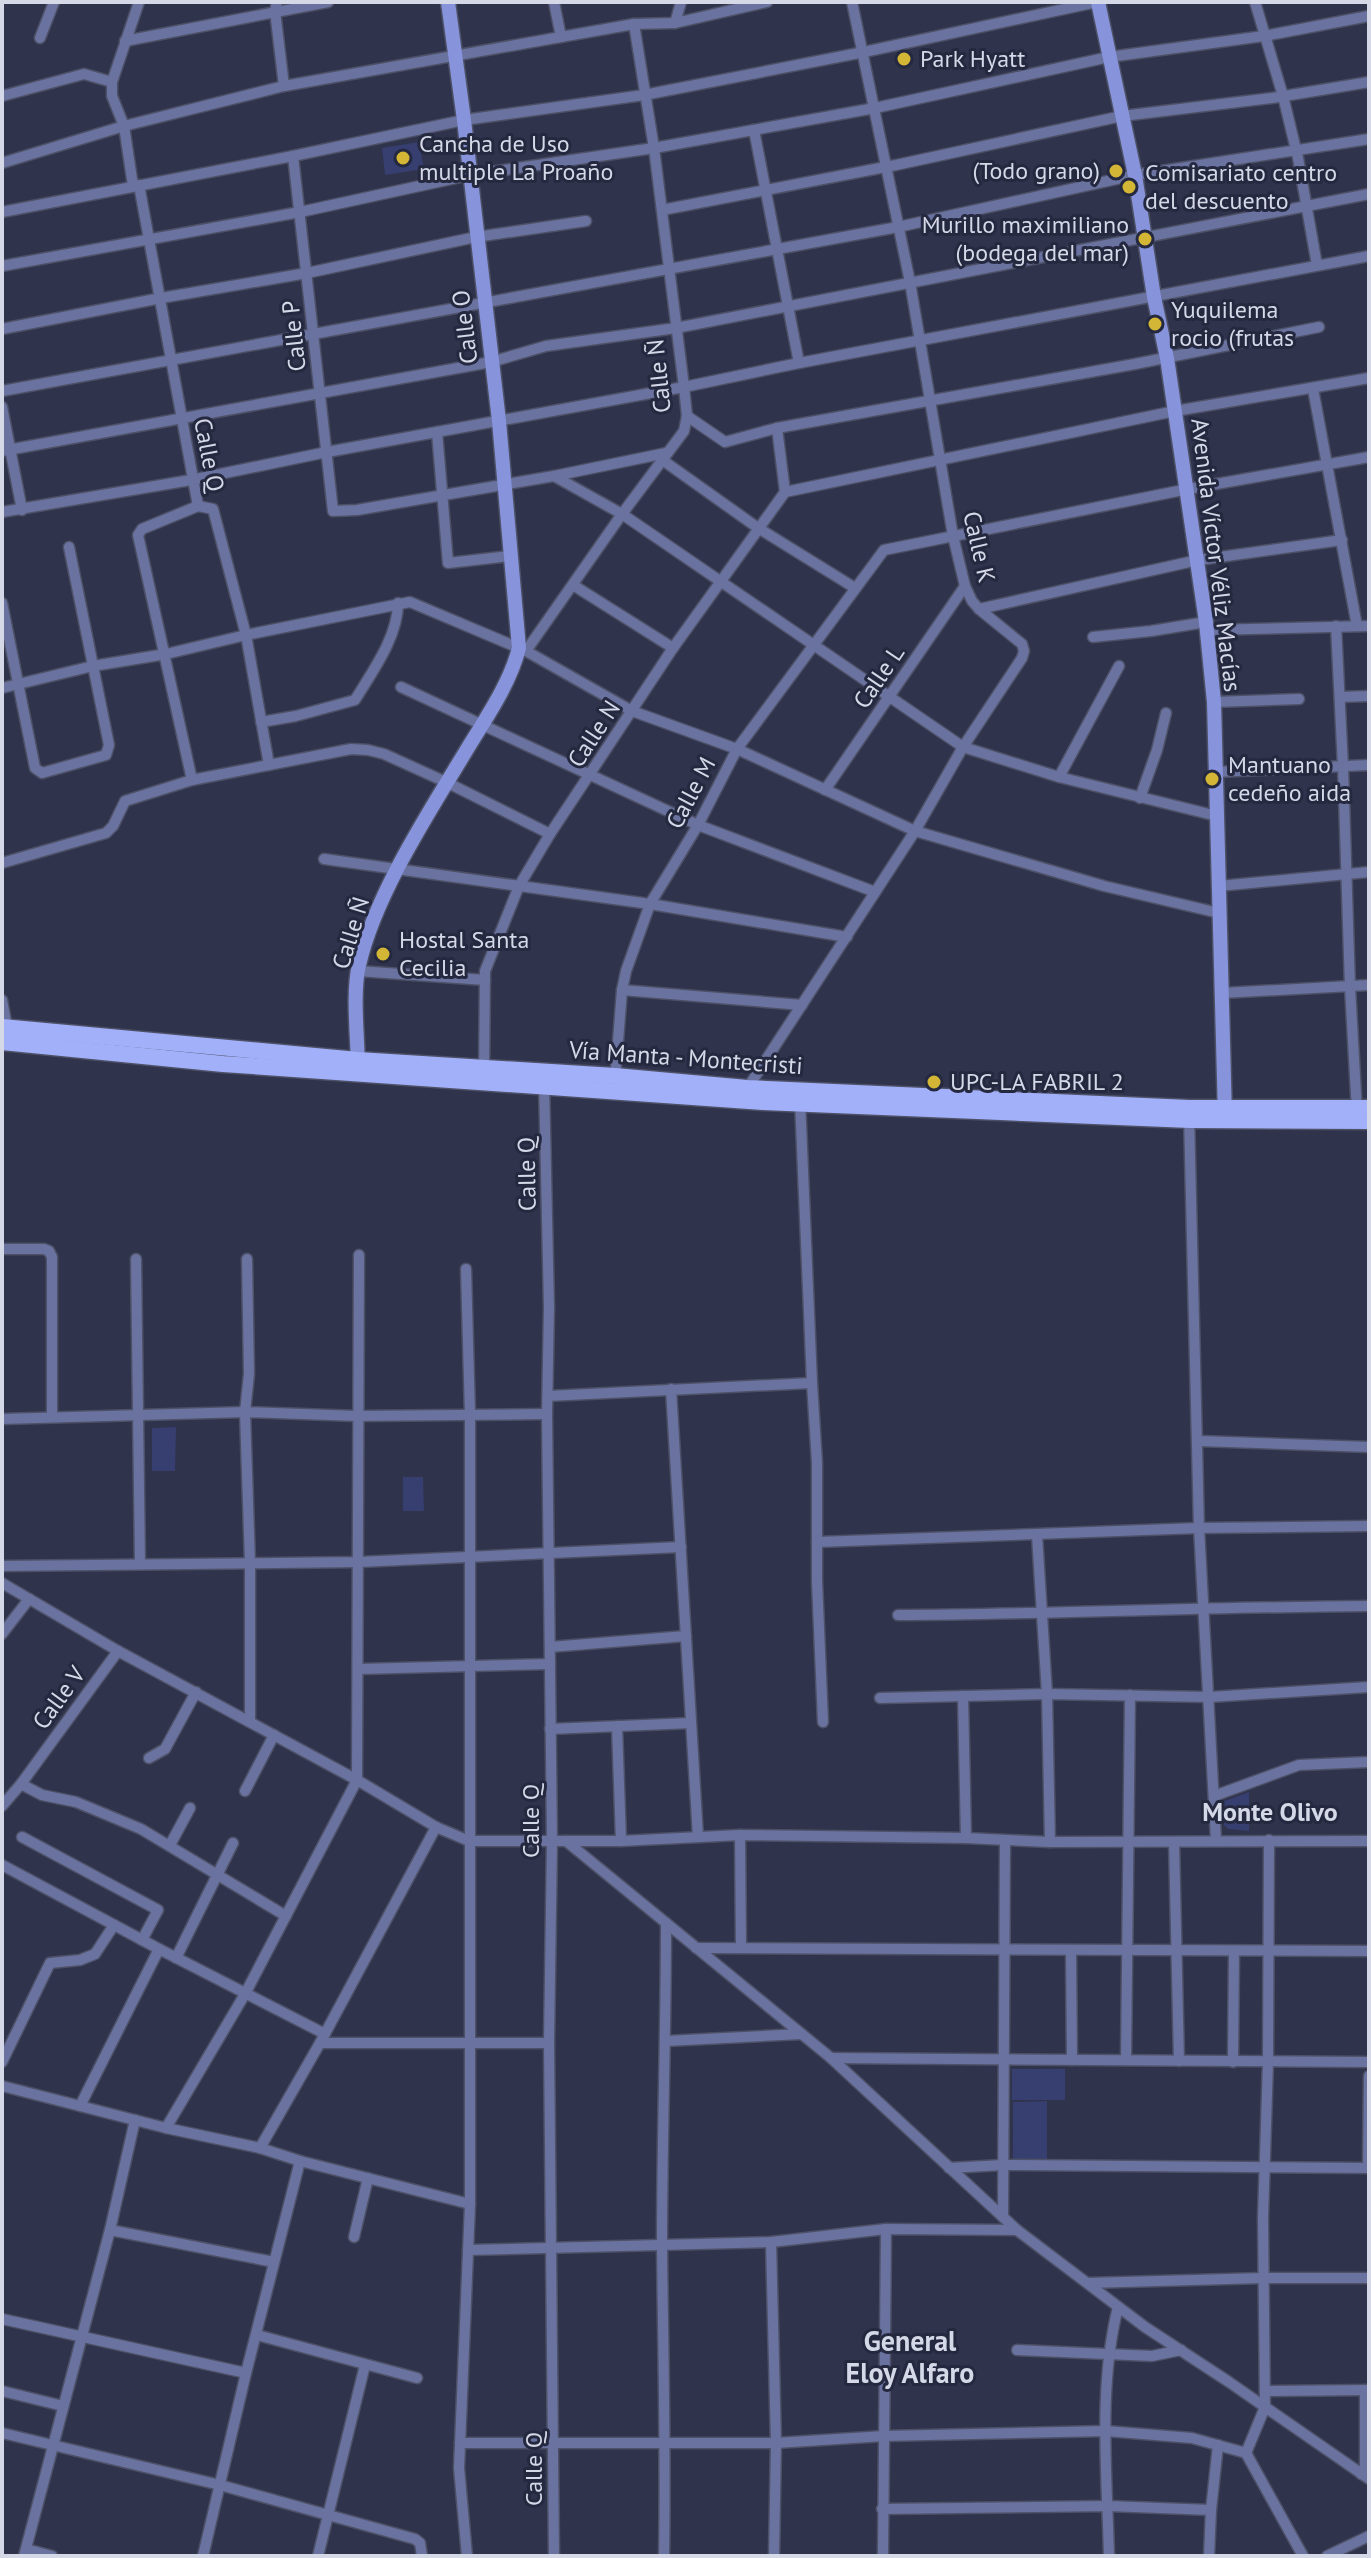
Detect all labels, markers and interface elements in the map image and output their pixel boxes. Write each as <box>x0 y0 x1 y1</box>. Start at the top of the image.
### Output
place label: Park Hyatt <box>920 43 1025 74</box>
marker: Park Hyatt <box>895 50 913 68</box>
place label: Cancha de Uso multiple La Proaño <box>419 128 613 187</box>
marker: Cancha de Uso multiple La Proaño <box>394 149 412 167</box>
place label: (Todo grano) <box>972 155 1100 186</box>
place label: Comisariato centro del descuento <box>1145 157 1337 216</box>
marker: (Todo grano) <box>1107 162 1125 180</box>
marker: Comisariato centro del descuento <box>1120 178 1138 196</box>
place label: Murillo maximiliano (bodega del mar) <box>922 209 1129 268</box>
marker: Murillo maximiliano (bodega del mar) <box>1136 230 1154 248</box>
street label: Calle O <box>445 288 484 366</box>
place label: Yuquilema rocio (frutas <box>1171 294 1294 353</box>
street label: Calle P <box>274 299 313 373</box>
marker: Yuquilema rocio (frutas <box>1146 315 1164 333</box>
street label: Calle Ñ <box>639 338 678 414</box>
street label: Calle Q <box>187 416 232 495</box>
street label: Avenida Víctor Véliz Macías <box>1184 416 1249 694</box>
street label: Calle K <box>956 508 1003 586</box>
street label: Calle L <box>846 639 911 715</box>
street label: Calle N <box>560 694 627 773</box>
place label: Mantuano cedeño aida <box>1228 749 1351 808</box>
street label: Calle M <box>659 752 722 834</box>
marker: Mantuano cedeño aida <box>1203 770 1221 788</box>
street label: Calle Ñ <box>325 893 376 973</box>
place label: Hostal Santa Cecilia <box>399 924 529 983</box>
marker: Hostal Santa Cecilia <box>374 945 392 963</box>
street label: Vía Manta - Montecristi <box>567 1034 804 1081</box>
place label: UPC-LA FABRIL 2 <box>950 1066 1124 1097</box>
marker: UPC-LA FABRIL 2 <box>925 1073 943 1091</box>
street label: Calle Q <box>510 1136 543 1211</box>
street label: Calle V <box>25 1660 92 1735</box>
street label: Calle Q <box>515 1783 546 1858</box>
district label: Monte Olivo <box>1202 1795 1338 1828</box>
district label: General Eloy Alfaro <box>846 2322 974 2391</box>
street label: Calle Q <box>518 2431 549 2506</box>

